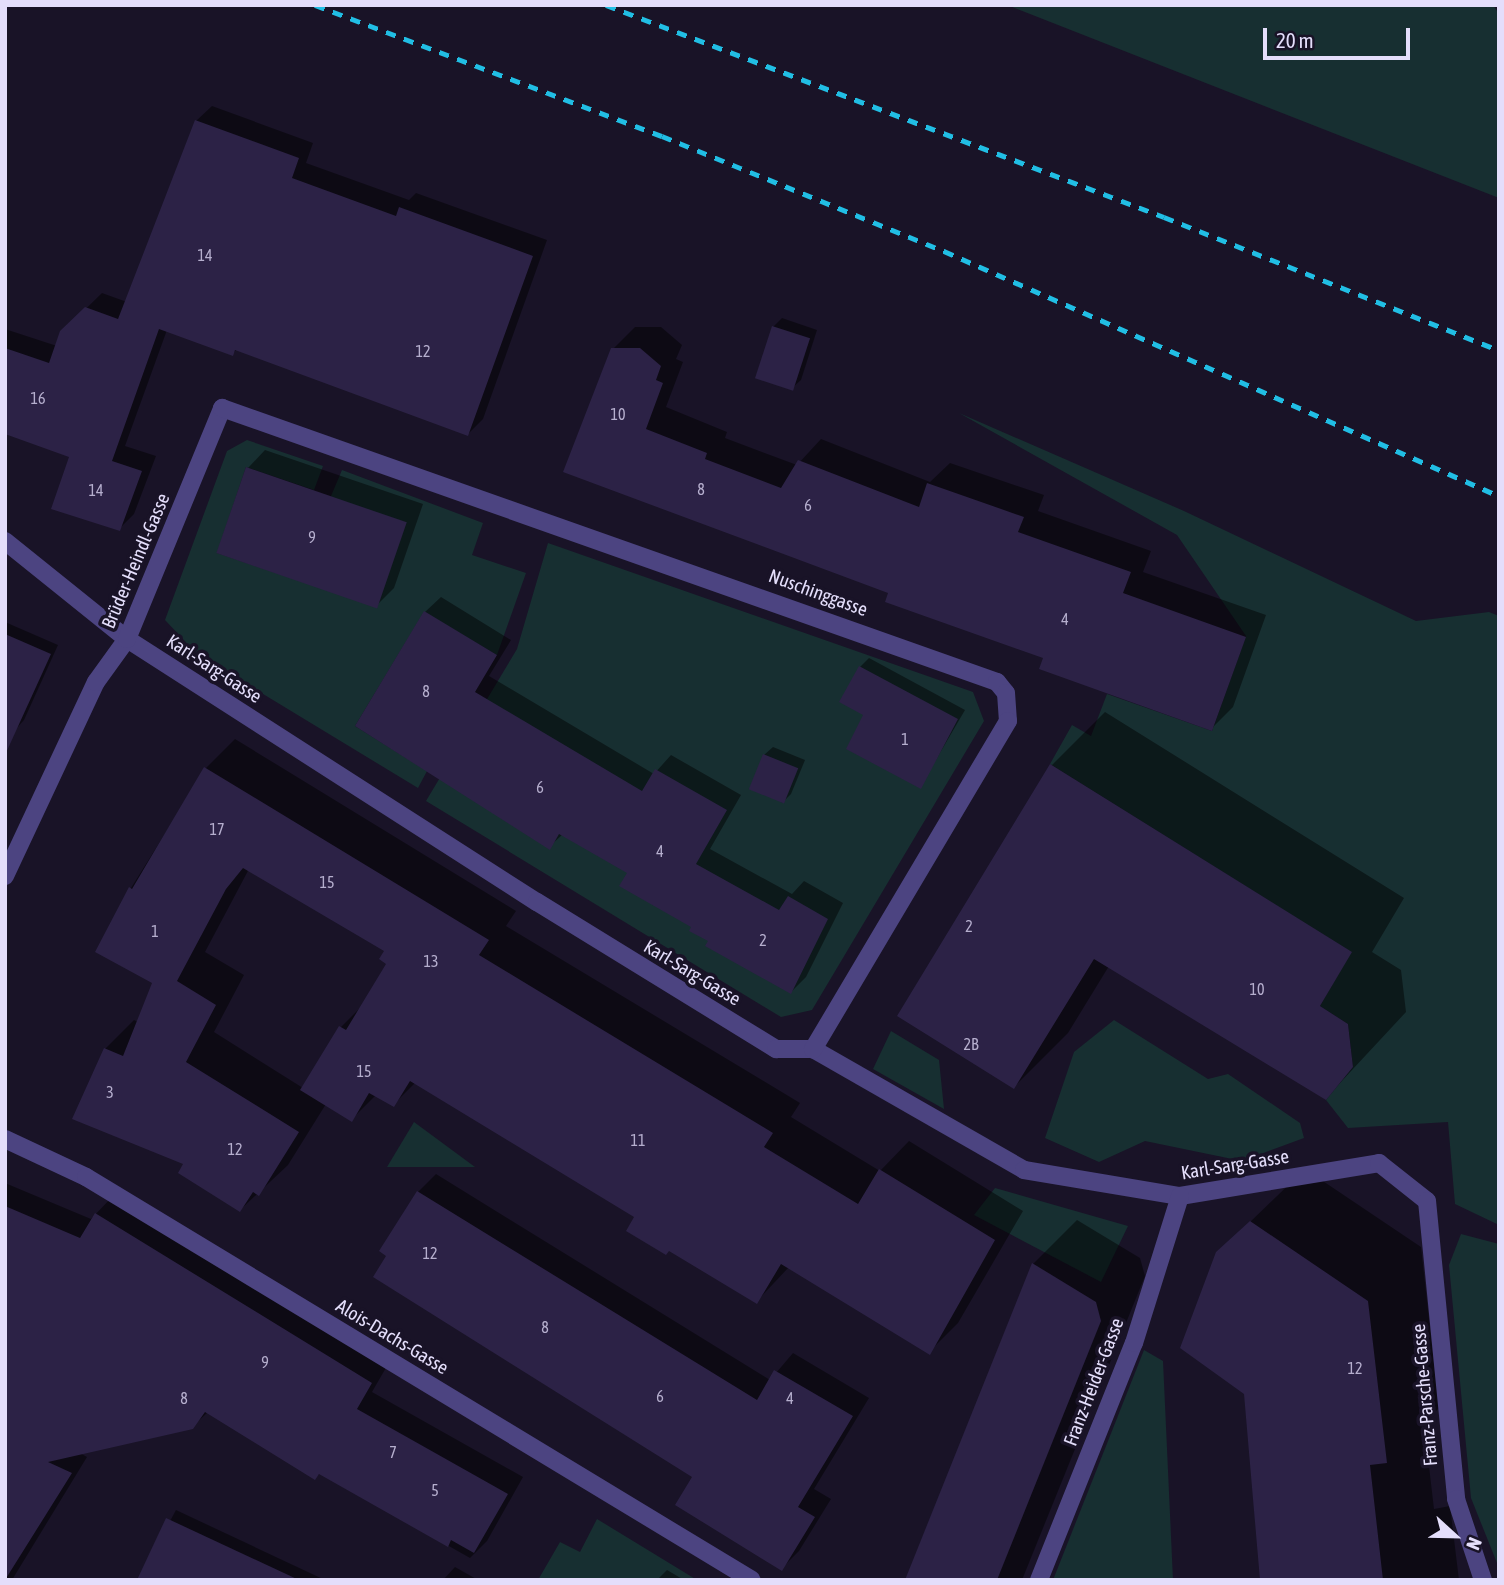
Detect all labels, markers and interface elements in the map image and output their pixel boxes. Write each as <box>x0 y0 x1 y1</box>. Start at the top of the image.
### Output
scale bar <box>1266 14 1413 58</box>
text: 20 m <box>1276 28 1314 52</box>
house number: 14 <box>197 245 213 265</box>
house number: 12 <box>415 341 431 361</box>
house number: 16 <box>30 388 46 408</box>
house number: 10 <box>610 404 626 424</box>
house number: 8 <box>697 479 705 499</box>
house number: 14 <box>88 480 104 500</box>
street label: Brüder-Heindl-Gasse <box>97 490 175 632</box>
house number: 6 <box>804 495 812 515</box>
house number: 9 <box>308 527 316 547</box>
street label: Nuschinggasse <box>766 565 870 621</box>
house number: 4 <box>1061 609 1069 629</box>
street label: Karl-Sarg-Gasse <box>162 630 266 708</box>
house number: 8 <box>422 681 430 701</box>
house number: 1 <box>901 729 909 749</box>
house number: 6 <box>536 777 544 797</box>
house number: 17 <box>209 819 225 839</box>
house number: 4 <box>656 841 664 861</box>
house number: 15 <box>319 872 335 892</box>
house number: 2 <box>965 916 973 936</box>
house number: 1 <box>151 921 159 941</box>
house number: 2 <box>759 930 767 950</box>
street label: Karl-Sarg-Gasse <box>639 935 745 1011</box>
house number: 13 <box>423 951 439 971</box>
house number: 10 <box>1249 979 1265 999</box>
house number: 2B <box>963 1034 979 1054</box>
house number: 15 <box>356 1061 372 1081</box>
house number: 3 <box>106 1082 114 1102</box>
house number: 11 <box>630 1130 646 1150</box>
house number: 12 <box>227 1139 243 1159</box>
street label: Karl-Sarg-Gasse <box>1179 1145 1291 1185</box>
house number: 12 <box>422 1243 438 1263</box>
street label: Alois-Dachs-Gasse <box>332 1295 452 1379</box>
street label: Franz-Heider-Gasse <box>1059 1315 1129 1449</box>
house number: 8 <box>541 1317 549 1337</box>
street label: Franz-Parsche-Gasse <box>1407 1323 1443 1467</box>
house number: 9 <box>261 1352 269 1372</box>
house number: 12 <box>1347 1358 1363 1378</box>
house number: 6 <box>656 1386 664 1406</box>
house number: 8 <box>180 1388 188 1408</box>
house number: 4 <box>786 1388 794 1408</box>
house number: 7 <box>389 1442 397 1462</box>
house number: 5 <box>431 1480 439 1500</box>
north arrow <box>1420 1501 1490 1571</box>
text: N <box>1462 1535 1487 1553</box>

